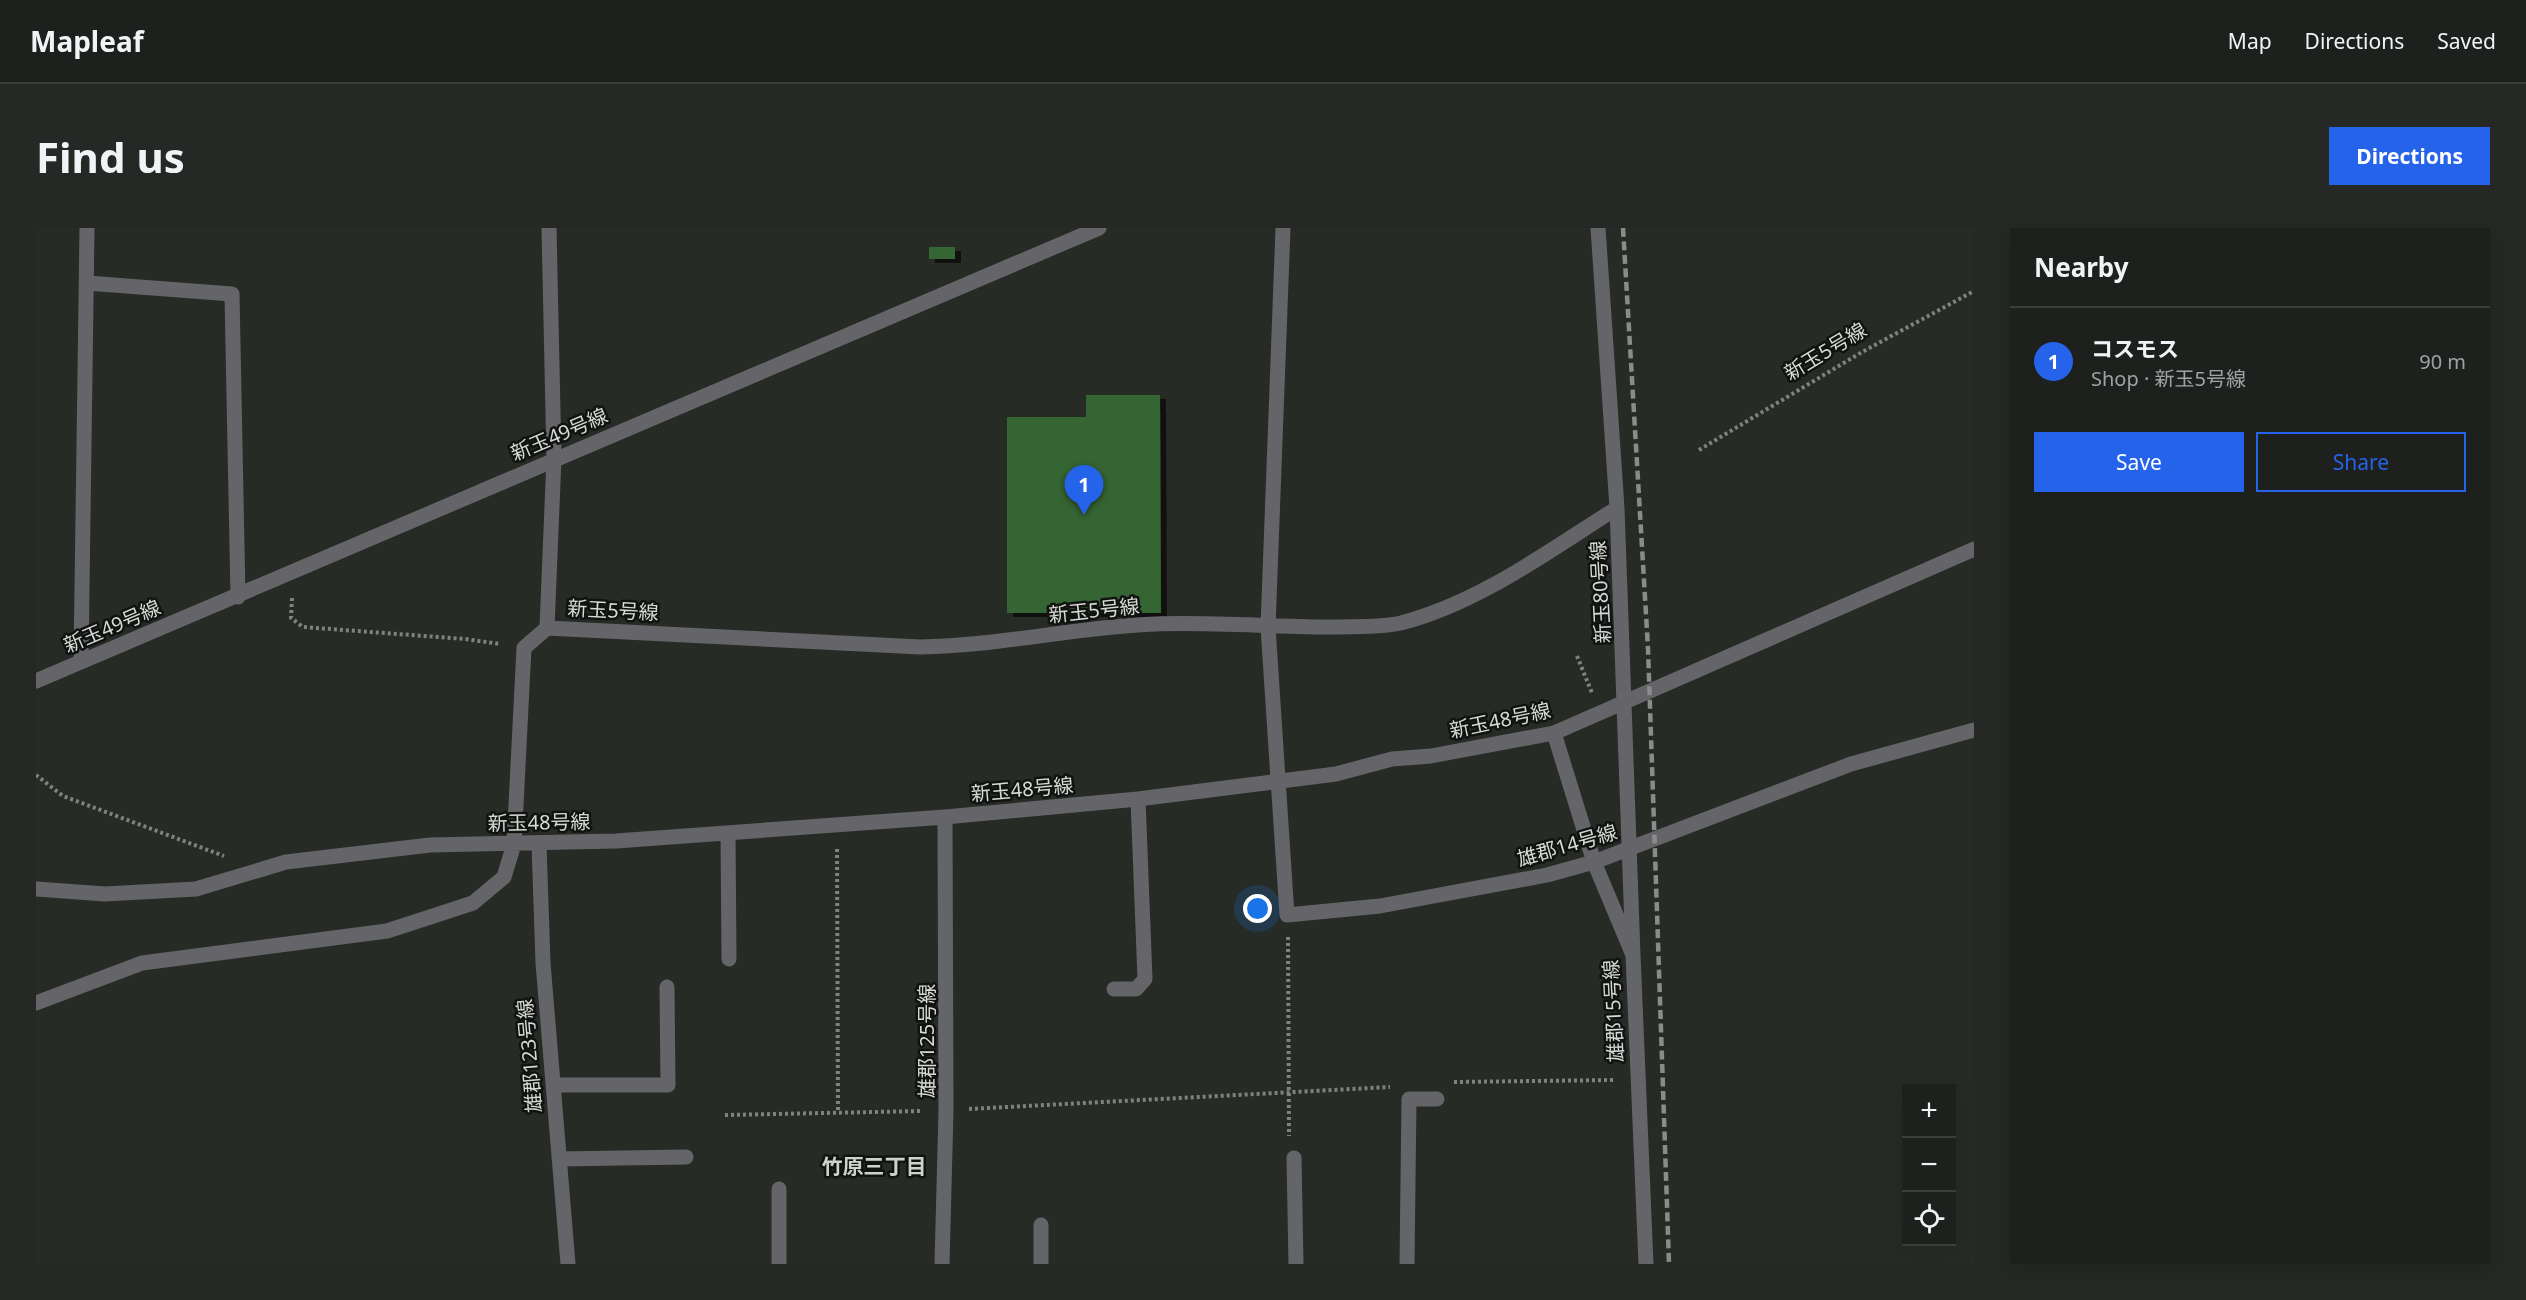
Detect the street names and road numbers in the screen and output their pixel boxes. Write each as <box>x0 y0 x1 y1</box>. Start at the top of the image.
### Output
street label: 新玉5号線 <box>1779 316 1871 386</box>
street label: 新玉49号線 <box>506 401 612 467</box>
street label: 新玉80号線 <box>1584 540 1616 644</box>
street label: 新玉5号線 <box>1047 592 1141 628</box>
street label: 新玉49号線 <box>59 593 165 659</box>
street label: 新玉5号線 <box>567 594 659 626</box>
street label: 新玉48号線 <box>1447 696 1553 744</box>
street label: 新玉48号線 <box>970 771 1074 807</box>
street label: 新玉48号線 <box>487 808 591 836</box>
street label: 雄郡14号線 <box>1514 818 1620 872</box>
street label: 雄郡15号線 <box>1597 959 1629 1063</box>
street label: 雄郡125号線 <box>913 984 940 1098</box>
street label: 雄郡123号線 <box>511 998 547 1114</box>

